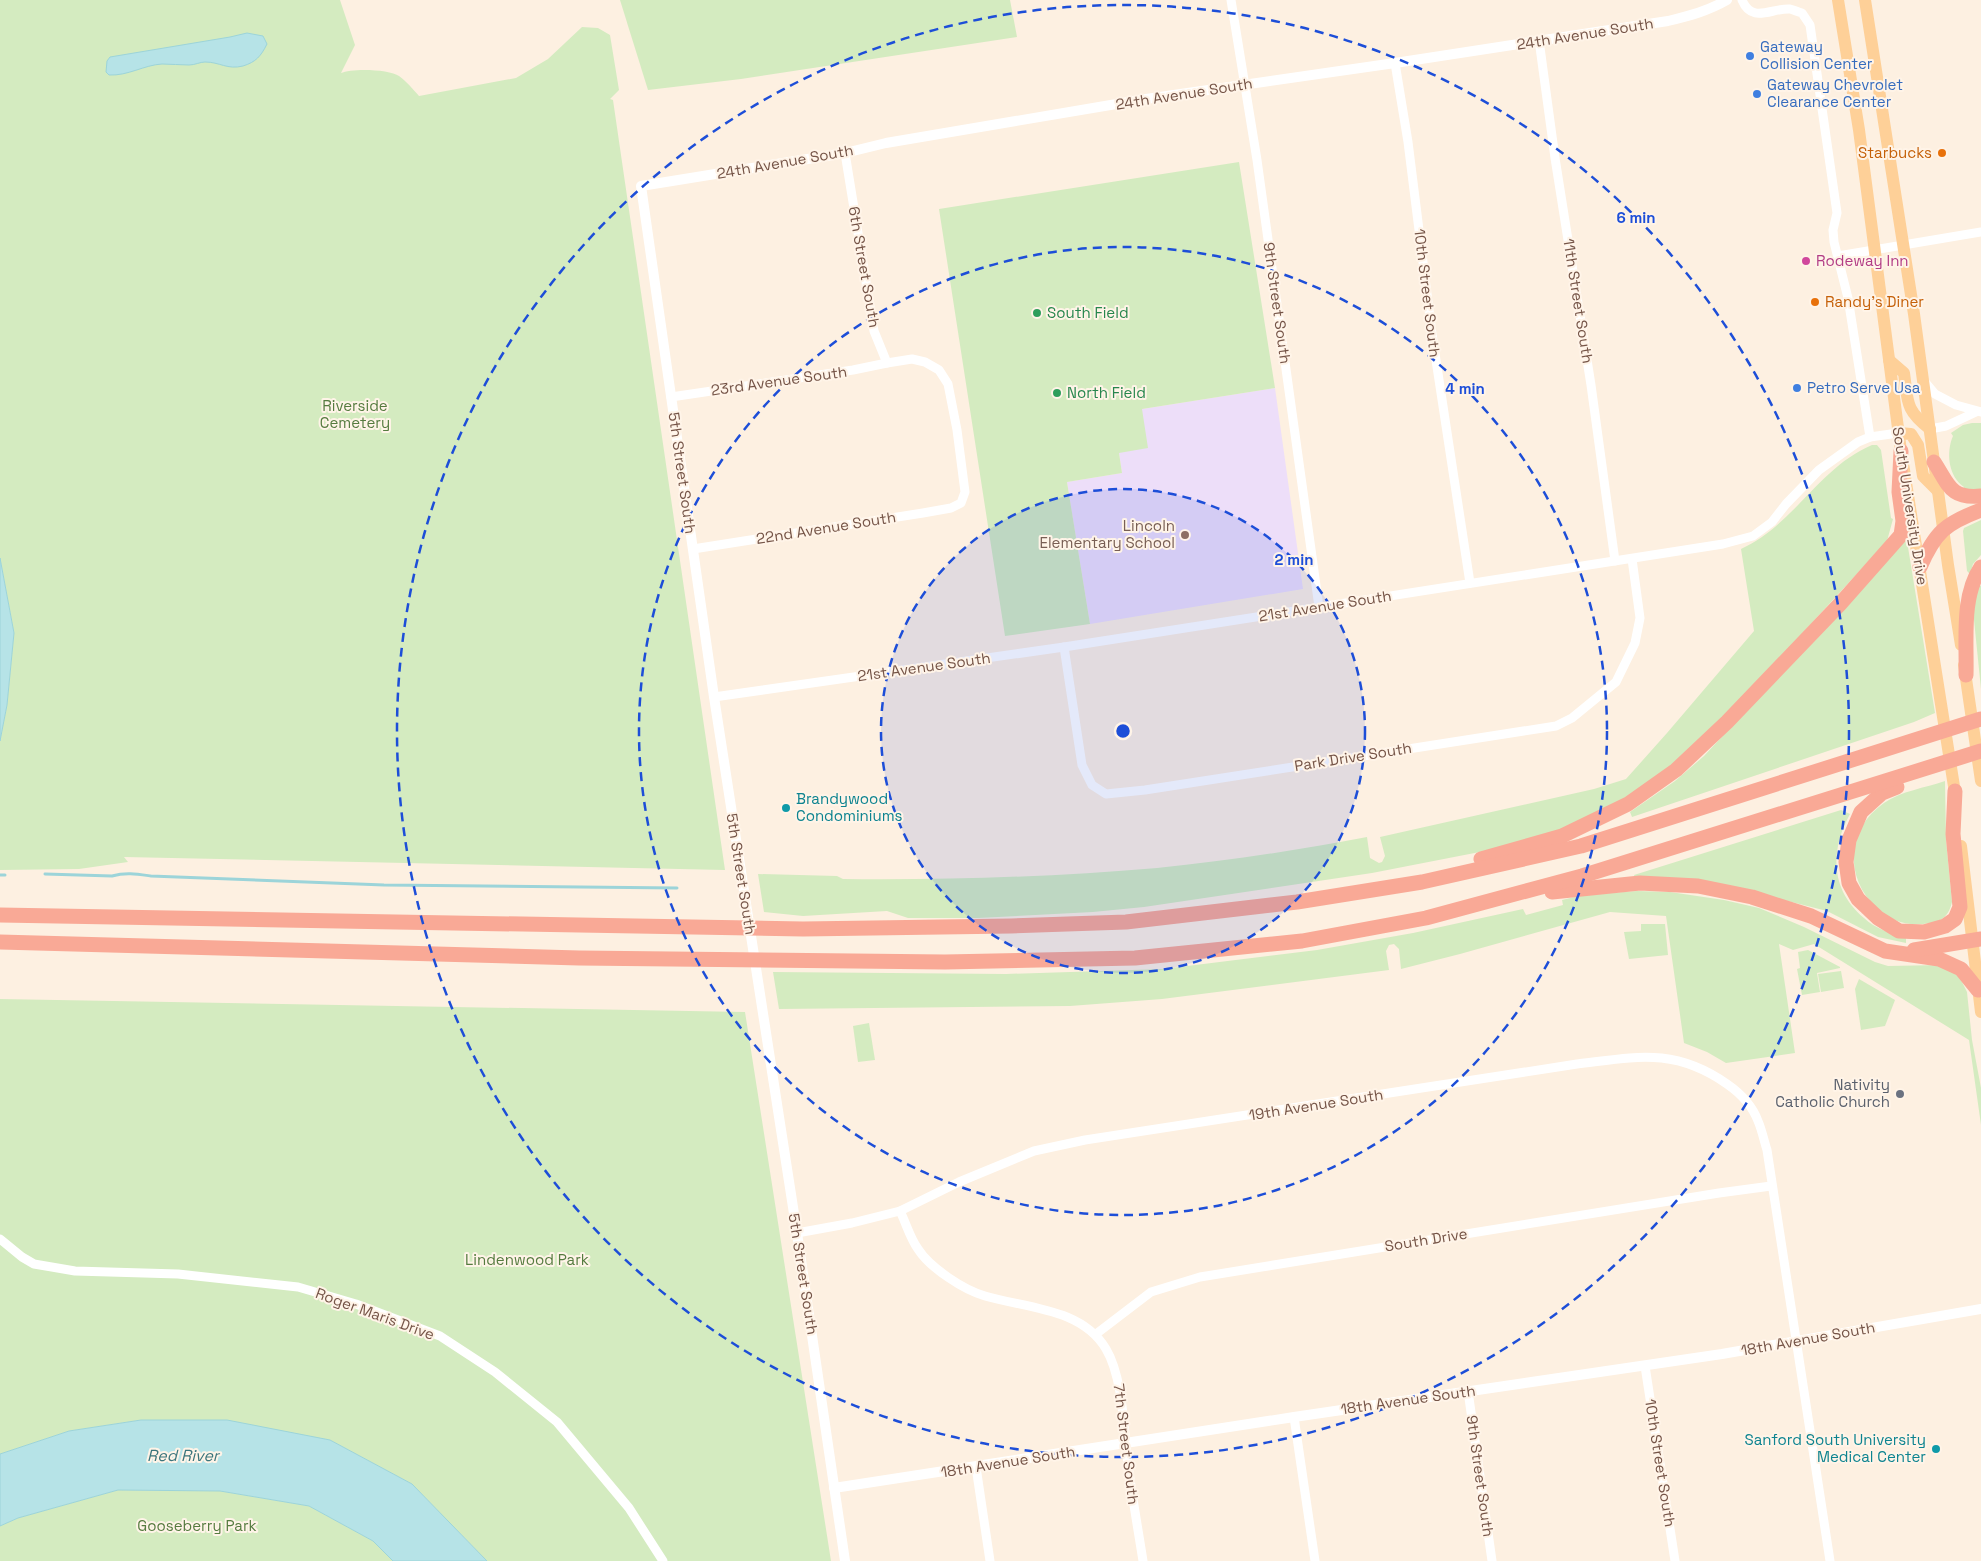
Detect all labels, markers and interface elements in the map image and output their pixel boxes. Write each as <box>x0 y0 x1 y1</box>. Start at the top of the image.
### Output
street label: 24th Avenue South <box>1515 13 1655 54</box>
place label: Gateway Collision Center <box>1760 37 1873 73</box>
marker: Gateway Collision Center <box>1744 50 1756 62</box>
street label: 24th Avenue South <box>1114 73 1254 114</box>
place label: Gateway Chevrolet Clearance Center <box>1767 75 1903 111</box>
marker: Gateway Chevrolet Clearance Center <box>1751 88 1763 100</box>
street label: 24th Avenue South <box>715 140 855 183</box>
place label: Starbucks <box>1858 143 1932 162</box>
marker: Starbucks <box>1936 147 1948 159</box>
street label: 6th Street South <box>844 205 884 329</box>
text: 6 min <box>1616 208 1656 227</box>
street label: 10th Street South <box>1410 228 1445 358</box>
street label: 11th Street South <box>1559 237 1598 365</box>
street label: 9th Street South <box>1260 241 1295 365</box>
place label: Rodeway Inn <box>1816 251 1909 270</box>
marker: Rodeway Inn <box>1800 255 1812 267</box>
place label: Randy's Diner <box>1825 292 1924 311</box>
marker: Randy's Diner <box>1809 296 1821 308</box>
place label: South Field <box>1047 303 1129 322</box>
marker: South Field <box>1031 307 1043 319</box>
street label: 23rd Avenue South <box>710 362 848 399</box>
place label: Petro Serve Usa <box>1807 378 1921 397</box>
text: 4 min <box>1445 379 1485 398</box>
marker: Petro Serve Usa <box>1791 382 1803 394</box>
place label: North Field <box>1067 383 1146 402</box>
marker: North Field <box>1051 387 1063 399</box>
park label: Riverside Cemetery <box>320 396 390 432</box>
street label: 5th Street South <box>665 411 700 535</box>
street label: South University Drive <box>1889 425 1932 587</box>
street label: 22nd Avenue South <box>755 507 897 548</box>
place label: Lincoln Elementary School <box>1039 516 1175 552</box>
marker: Lincoln Elementary School <box>1179 529 1191 541</box>
text: 2 min <box>1275 550 1313 569</box>
street label: 21st Avenue South <box>1257 586 1393 625</box>
street label: 21st Avenue South <box>856 648 992 685</box>
centre of rings <box>1114 722 1132 740</box>
street label: Park Drive South <box>1293 738 1413 775</box>
place label: Brandywood Condominiums <box>796 789 903 825</box>
marker: Brandywood Condominiums <box>780 802 792 814</box>
street label: 5th Street South <box>723 812 760 936</box>
place label: Nativity Catholic Church <box>1775 1075 1890 1111</box>
street label: 19th Avenue South <box>1247 1085 1384 1125</box>
marker: Nativity Catholic Church <box>1894 1088 1906 1100</box>
street label: 5th Street South <box>785 1212 822 1336</box>
street label: South Drive <box>1383 1224 1469 1255</box>
park label: Lindenwood Park <box>465 1250 589 1269</box>
street label: Roger Maris Drive <box>313 1283 437 1344</box>
street label: 18th Avenue South <box>1739 1317 1876 1360</box>
street label: 18th Avenue South <box>1339 1381 1477 1418</box>
street label: 7th Street South <box>1110 1382 1143 1506</box>
street label: 10th Street South <box>1641 1398 1680 1528</box>
street label: 9th Street South <box>1463 1414 1498 1538</box>
place label: Sanford South University Medical Center <box>1744 1430 1926 1466</box>
street label: 18th Avenue South <box>939 1441 1077 1482</box>
marker: Sanford South University Medical Center <box>1930 1443 1942 1455</box>
water label: Red River <box>147 1445 221 1466</box>
park label: Gooseberry Park <box>137 1516 257 1535</box>

